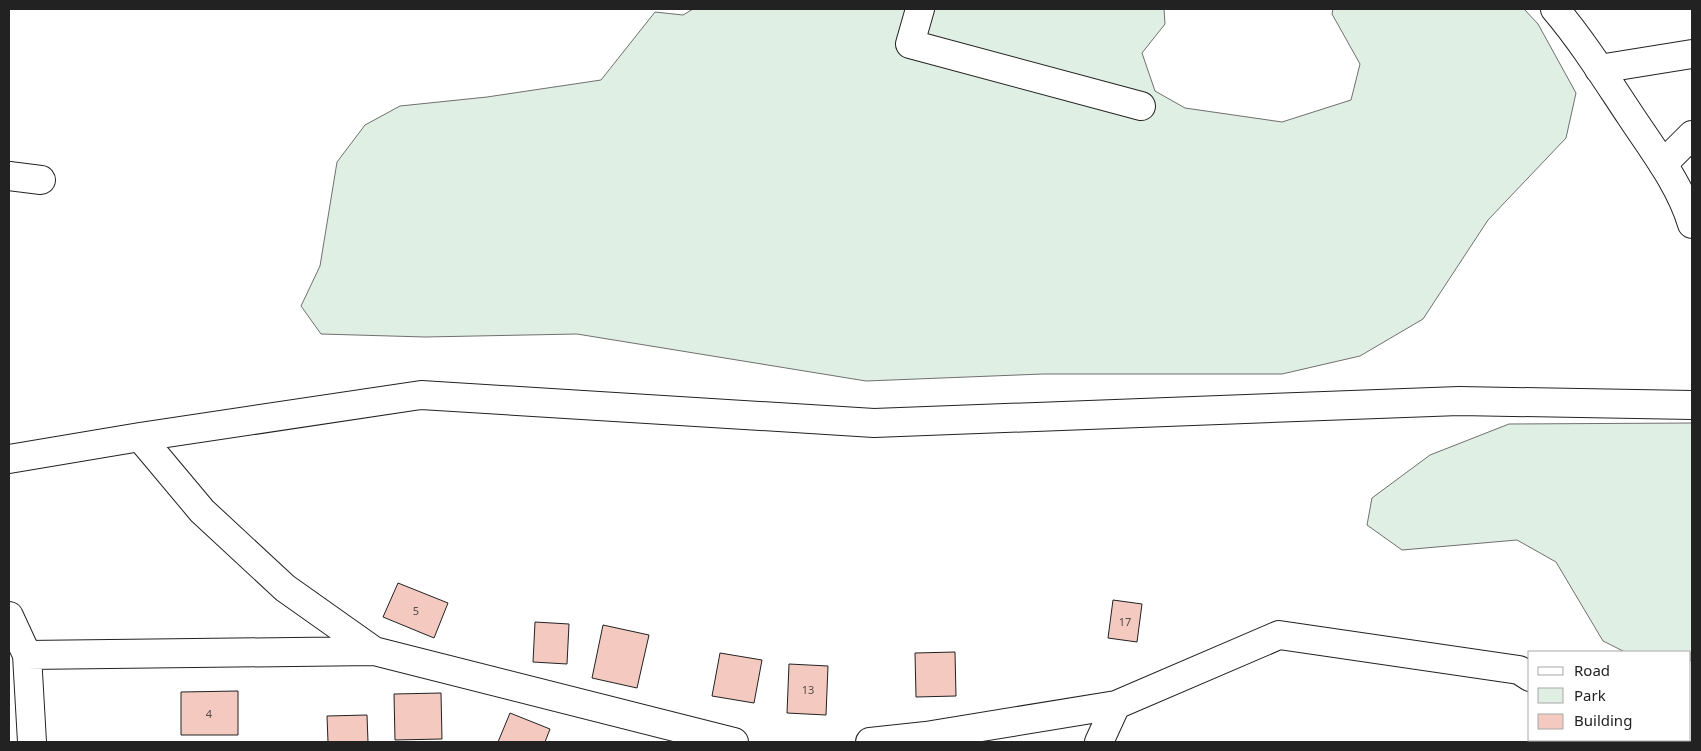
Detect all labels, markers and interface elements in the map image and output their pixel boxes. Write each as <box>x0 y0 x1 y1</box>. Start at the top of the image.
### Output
house number: 5 <box>413 603 419 618</box>
house number: 17 <box>1119 614 1131 629</box>
legend <box>1528 651 1691 741</box>
text: Road <box>1574 660 1610 680</box>
house number: 13 <box>802 682 814 697</box>
text: Park <box>1574 685 1606 705</box>
house number: 4 <box>206 706 213 721</box>
text: Building <box>1574 710 1632 730</box>

